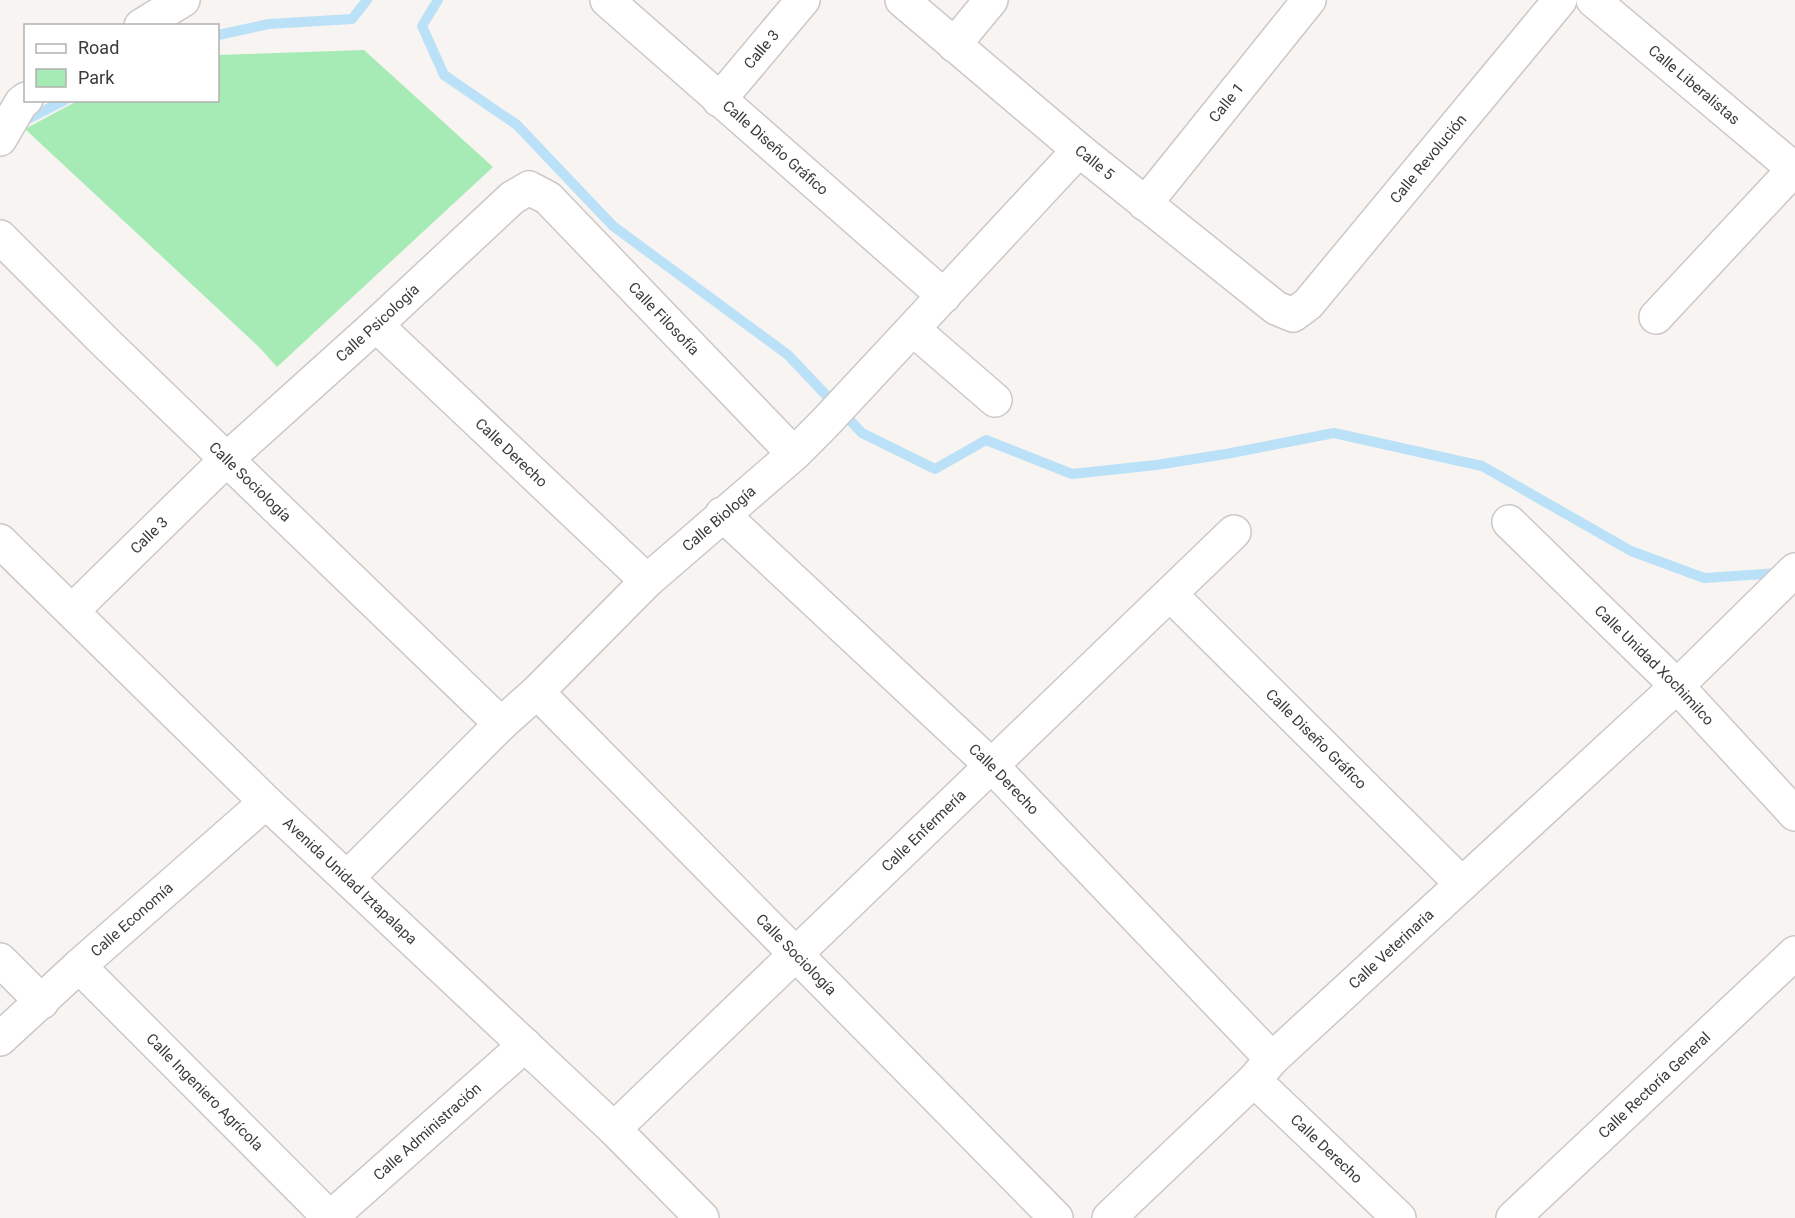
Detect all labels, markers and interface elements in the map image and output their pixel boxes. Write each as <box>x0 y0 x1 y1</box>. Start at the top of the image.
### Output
legend <box>24 24 219 102</box>
street label: Calle 3 <box>740 26 783 73</box>
text: Road <box>78 37 119 58</box>
street label: Calle Liberalistas <box>1645 41 1743 129</box>
text: Park <box>78 67 115 88</box>
street label: Calle 1 <box>1205 79 1248 126</box>
street label: Calle Diseño Gráfico <box>719 97 832 199</box>
street label: Calle Revolución <box>1386 111 1470 207</box>
street label: Calle 5 <box>1071 141 1118 184</box>
street label: Calle Filosofía <box>625 278 703 359</box>
street label: Calle Psicología <box>332 280 423 366</box>
street label: Calle Derecho <box>471 414 551 491</box>
street label: Calle Sociología <box>205 438 295 526</box>
street label: Calle Biología <box>679 482 759 555</box>
street label: Calle 3 <box>127 513 172 558</box>
street label: Calle Unidad Xochimilco <box>1591 601 1718 729</box>
street label: Calle Diseño Gráfico <box>1262 685 1370 793</box>
street label: Calle Derecho <box>965 740 1043 818</box>
street label: Calle Enfermería <box>878 786 970 875</box>
street label: Avenida Unidad Iztapalapa <box>279 814 421 948</box>
street label: Calle Economía <box>87 879 177 961</box>
street label: Calle Veterinaria <box>1345 906 1438 993</box>
street label: Calle Sociología <box>752 910 840 999</box>
street label: Calle Rectoría General <box>1595 1028 1714 1142</box>
street label: Calle Ingeniero Agrícola <box>142 1030 267 1155</box>
street label: Calle Administración <box>370 1079 485 1184</box>
street label: Calle Derecho <box>1287 1111 1366 1187</box>

